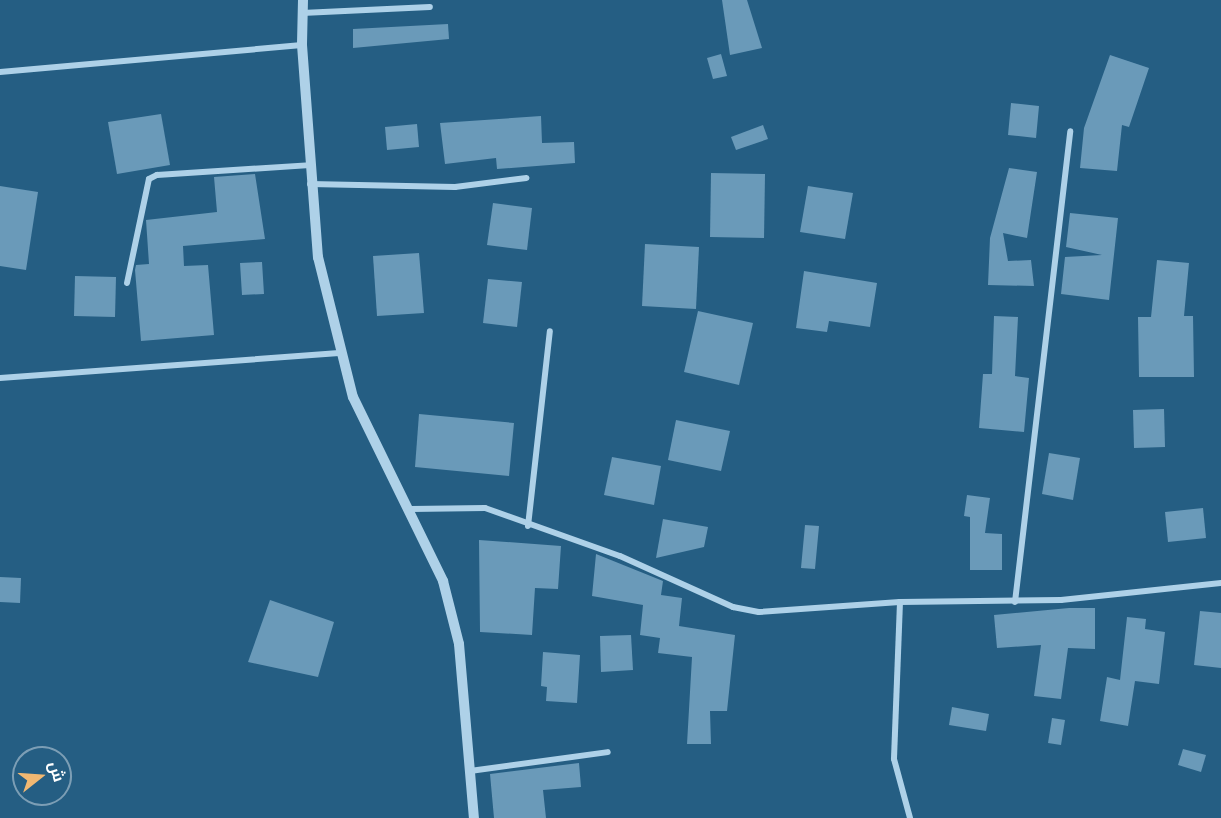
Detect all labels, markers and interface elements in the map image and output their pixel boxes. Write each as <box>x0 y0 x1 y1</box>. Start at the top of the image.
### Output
north arrow <box>12 746 72 806</box>
text: ش <box>45 759 70 784</box>

